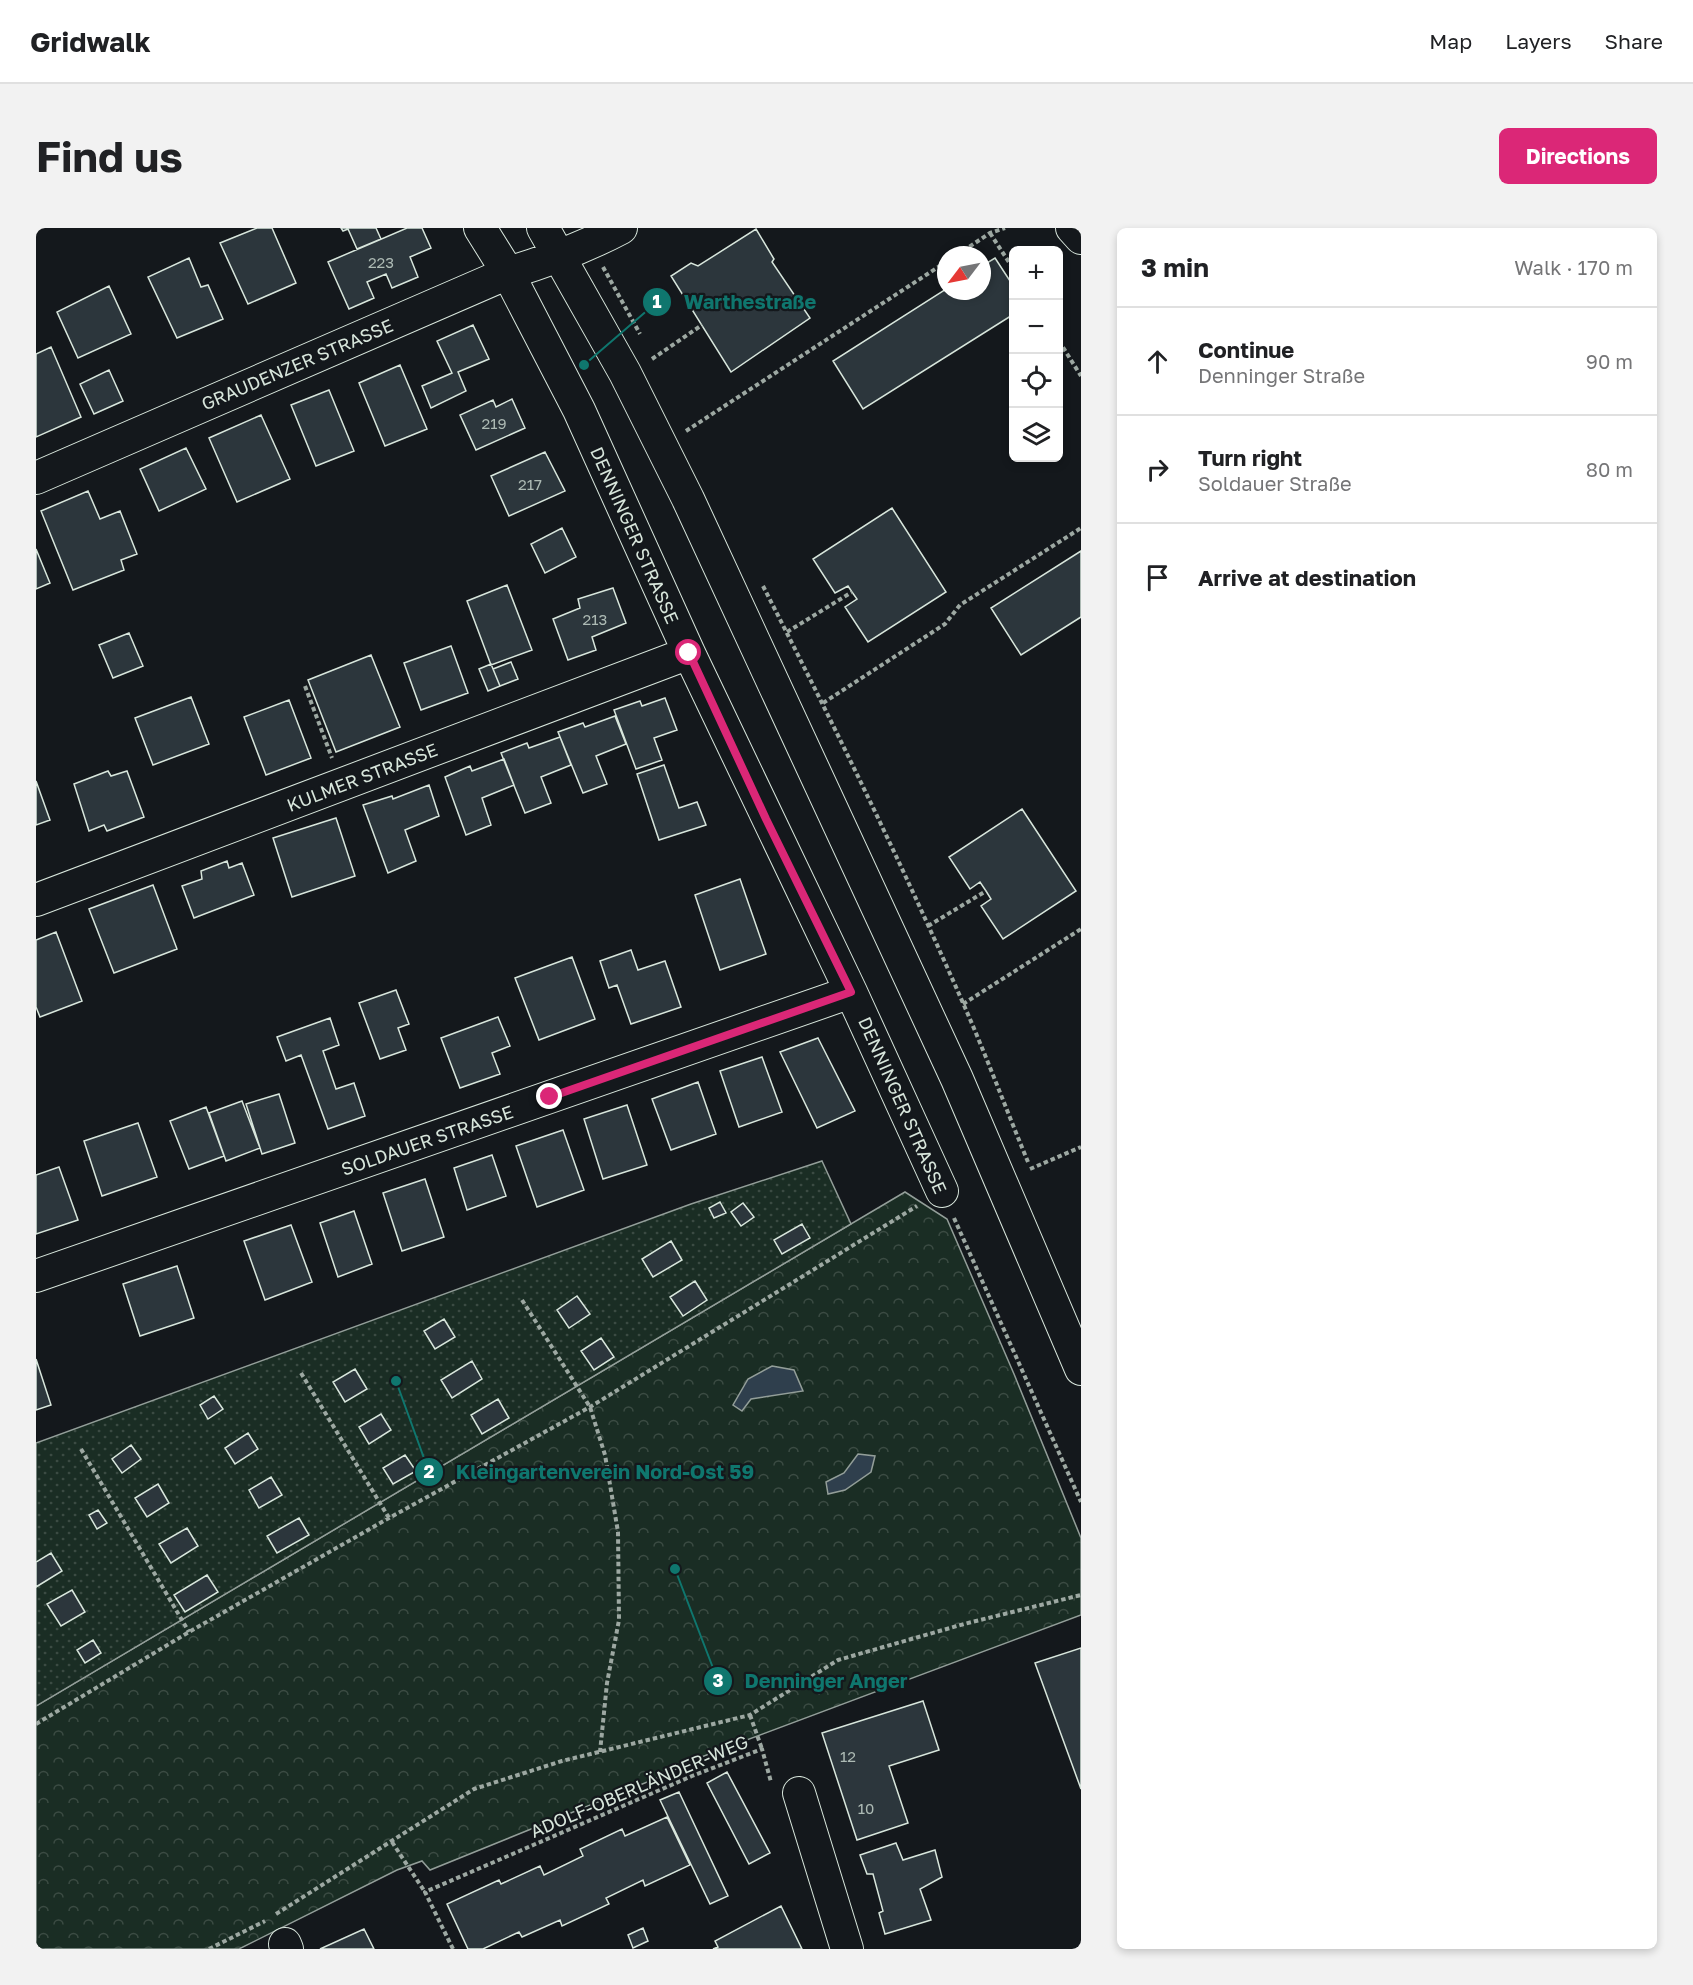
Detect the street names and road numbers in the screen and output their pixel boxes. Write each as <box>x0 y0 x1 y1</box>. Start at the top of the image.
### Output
street label: GRAUDENZER STRASSE <box>198 314 396 414</box>
street label: DENNINGER STRASSE <box>586 443 684 627</box>
street label: KULMER STRASSE <box>284 738 440 816</box>
street label: DENNINGER STRASSE <box>854 1013 952 1197</box>
street label: SOLDAUER STRASSE <box>338 1100 516 1180</box>
street label: ADOLF-OBERLÄNDER-WEG <box>527 1730 751 1842</box>

